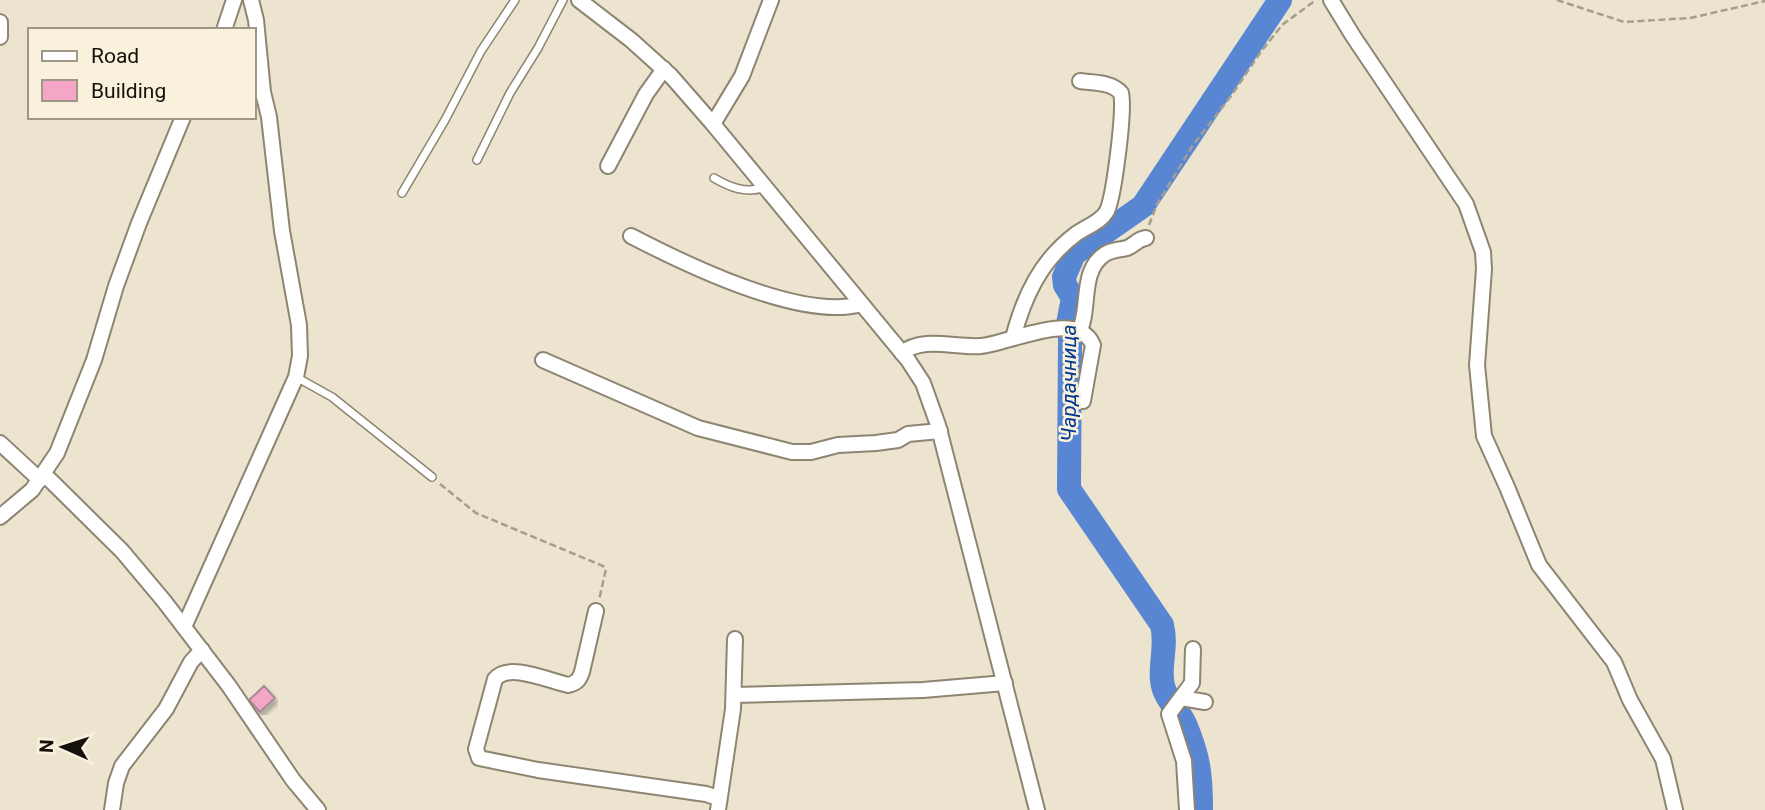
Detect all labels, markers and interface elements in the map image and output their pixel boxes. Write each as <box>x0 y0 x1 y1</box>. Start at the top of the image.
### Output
legend <box>28 28 256 119</box>
text: Road <box>91 44 139 68</box>
text: Building <box>91 79 166 103</box>
water label: Чардачница <box>1057 324 1081 442</box>
north arrow <box>28 712 98 782</box>
text: N <box>35 739 58 753</box>

